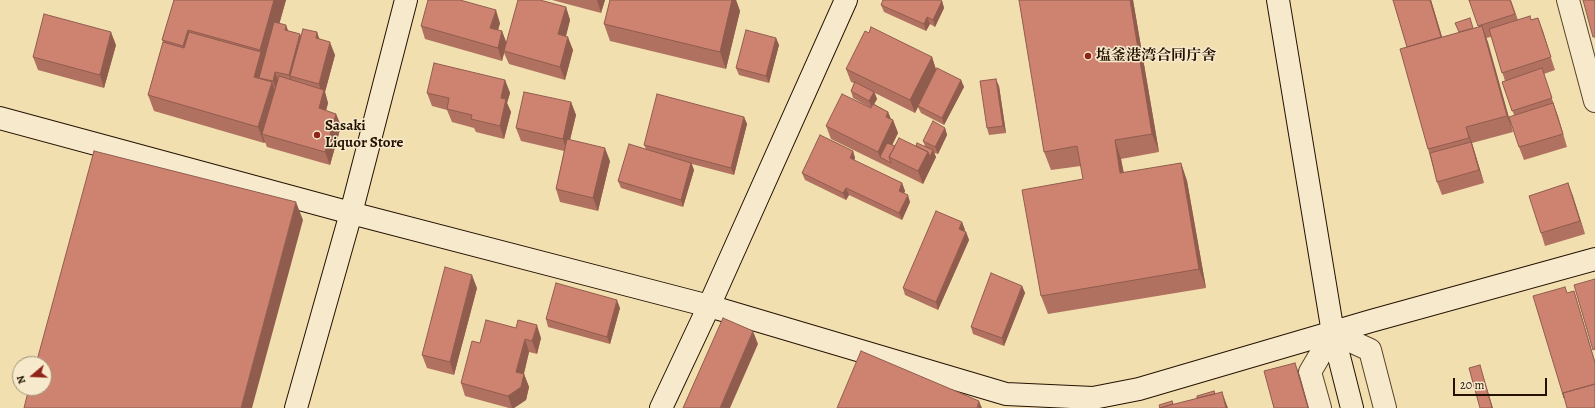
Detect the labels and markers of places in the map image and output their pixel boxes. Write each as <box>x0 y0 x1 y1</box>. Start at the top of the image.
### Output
place label: 塩釜港湾合同庁舎 <box>1096 47 1216 65</box>
marker: 塩釜港湾合同庁舎 <box>1083 51 1093 61</box>
place label: Sasaki Liquor Store <box>325 117 404 152</box>
marker: Sasaki Liquor Store <box>312 130 322 140</box>

